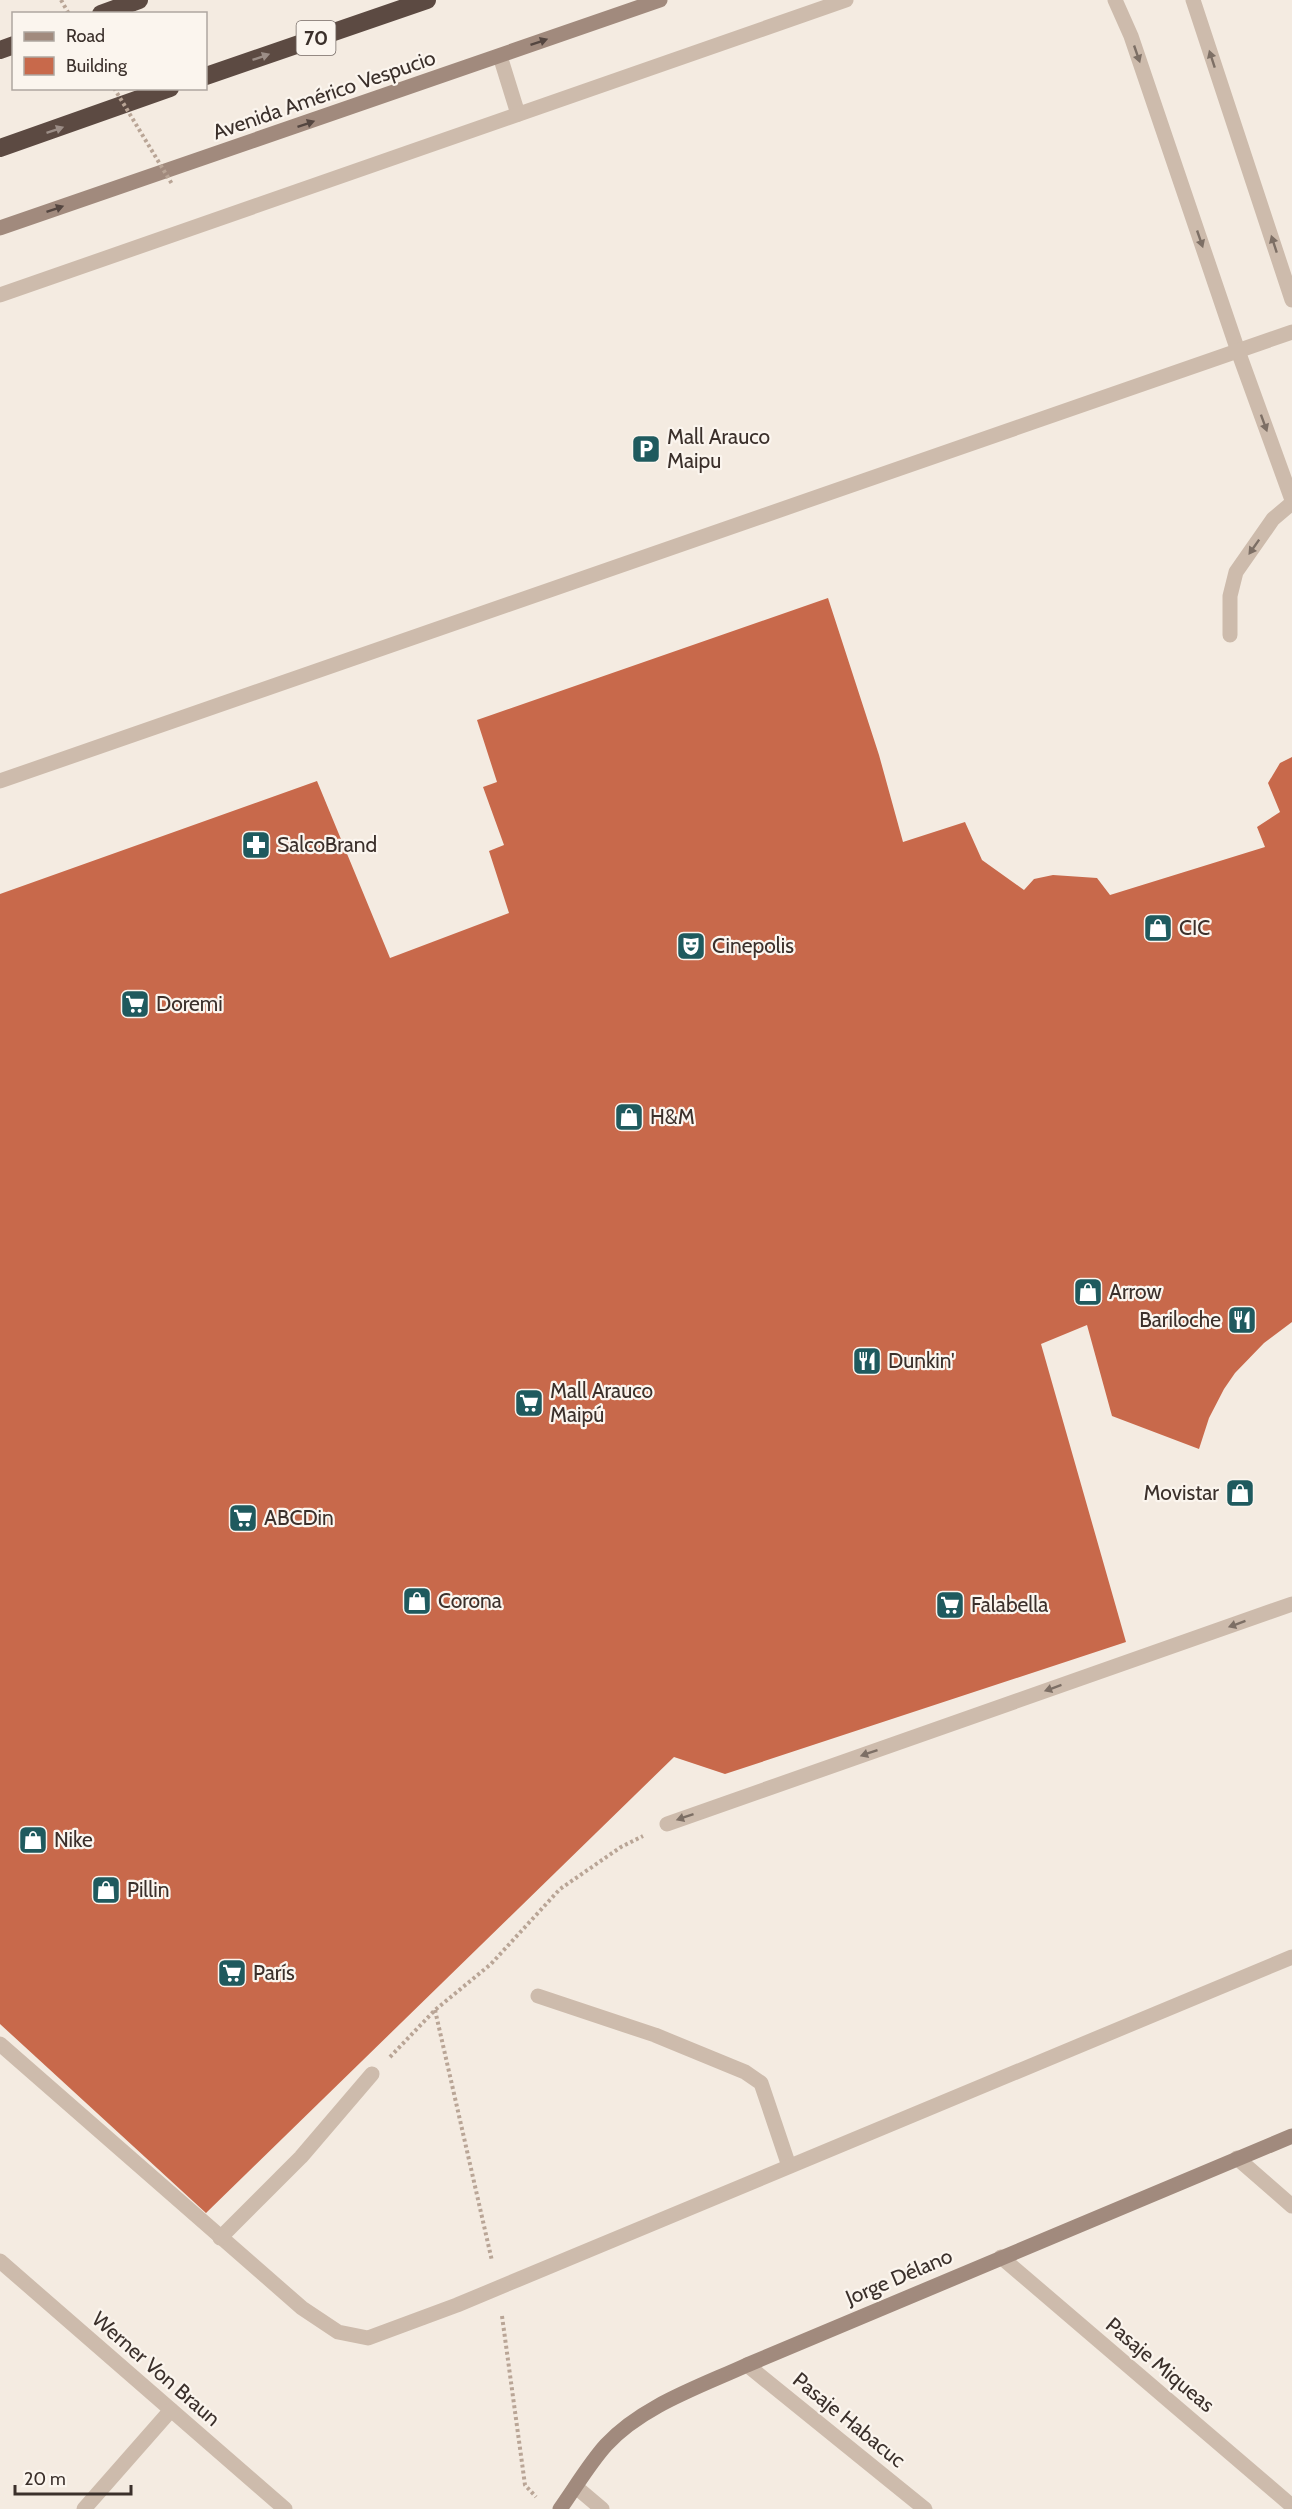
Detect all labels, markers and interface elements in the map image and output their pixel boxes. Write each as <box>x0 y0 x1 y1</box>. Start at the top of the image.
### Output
legend <box>12 12 207 90</box>
road number: 70 <box>296 21 336 55</box>
text: Road <box>66 25 105 47</box>
one-way arrow <box>530 37 548 47</box>
street label: Avenida Américo Vespucio <box>209 45 438 144</box>
one-way arrow <box>1133 45 1143 63</box>
one-way arrow <box>1207 50 1217 68</box>
one-way arrow <box>252 51 270 61</box>
text: Building <box>66 55 128 77</box>
one-way arrow <box>297 118 315 128</box>
one-way arrow <box>46 124 64 134</box>
one-way arrow <box>46 204 64 214</box>
one-way arrow <box>1195 230 1205 248</box>
one-way arrow <box>1268 235 1278 253</box>
one-way arrow <box>1259 414 1269 432</box>
place label: Mall Arauco Maipu <box>667 424 770 473</box>
parking icon: Mall Arauco Maipu <box>630 433 662 465</box>
one-way arrow <box>1248 538 1260 554</box>
pharmacy icon: SalcoBrand <box>240 829 272 861</box>
place label: SalcoBrand <box>277 832 377 857</box>
shop icon: CIC <box>1142 912 1174 944</box>
place label: CIC <box>1179 915 1210 940</box>
theatre icon: Cinepolis <box>675 930 707 962</box>
place label: Cinepolis <box>712 933 794 958</box>
supermarket icon: Doremi <box>119 988 151 1020</box>
place label: Doremi <box>156 991 223 1016</box>
shop icon: H&M <box>613 1101 645 1133</box>
place label: H&M <box>650 1104 695 1129</box>
shop icon: Arrow <box>1072 1276 1104 1308</box>
place label: Arrow <box>1109 1279 1162 1304</box>
restaurant icon: Bariloche <box>1226 1304 1258 1336</box>
place label: Bariloche <box>1139 1307 1221 1332</box>
restaurant icon: Dunkin' <box>851 1345 883 1377</box>
place label: Dunkin' <box>888 1348 955 1373</box>
place label: Mall Arauco Maipú <box>550 1378 653 1427</box>
supermarket icon: Mall Arauco Maipú <box>513 1387 545 1419</box>
shop icon: Movistar <box>1224 1477 1256 1509</box>
place label: Movistar <box>1144 1480 1219 1505</box>
supermarket icon: ABCDin <box>227 1502 259 1534</box>
place label: ABCDin <box>264 1505 334 1530</box>
shop icon: Corona <box>401 1585 433 1617</box>
place label: Corona <box>438 1588 502 1613</box>
supermarket icon: Falabella <box>934 1589 966 1621</box>
place label: Falabella <box>971 1592 1048 1617</box>
one-way arrow <box>1228 1619 1246 1629</box>
one-way arrow <box>1044 1684 1062 1694</box>
one-way arrow <box>860 1748 878 1758</box>
one-way arrow <box>676 1813 694 1823</box>
shop icon: Nike <box>17 1824 49 1856</box>
place label: Nike <box>54 1827 93 1852</box>
shop icon: Pillin <box>90 1874 122 1906</box>
place label: Pillin <box>127 1877 169 1902</box>
supermarket icon: París <box>216 1957 248 1989</box>
place label: París <box>253 1960 295 1985</box>
street label: Jorge Délano <box>841 2243 956 2311</box>
street label: Werner Von Braun <box>87 2306 226 2431</box>
street label: Pasaje Miqueas <box>1100 2312 1220 2418</box>
street label: Pasaje Habacuc <box>788 2367 910 2473</box>
scale bar <box>15 2458 130 2496</box>
text: 20 m <box>24 2468 66 2490</box>

